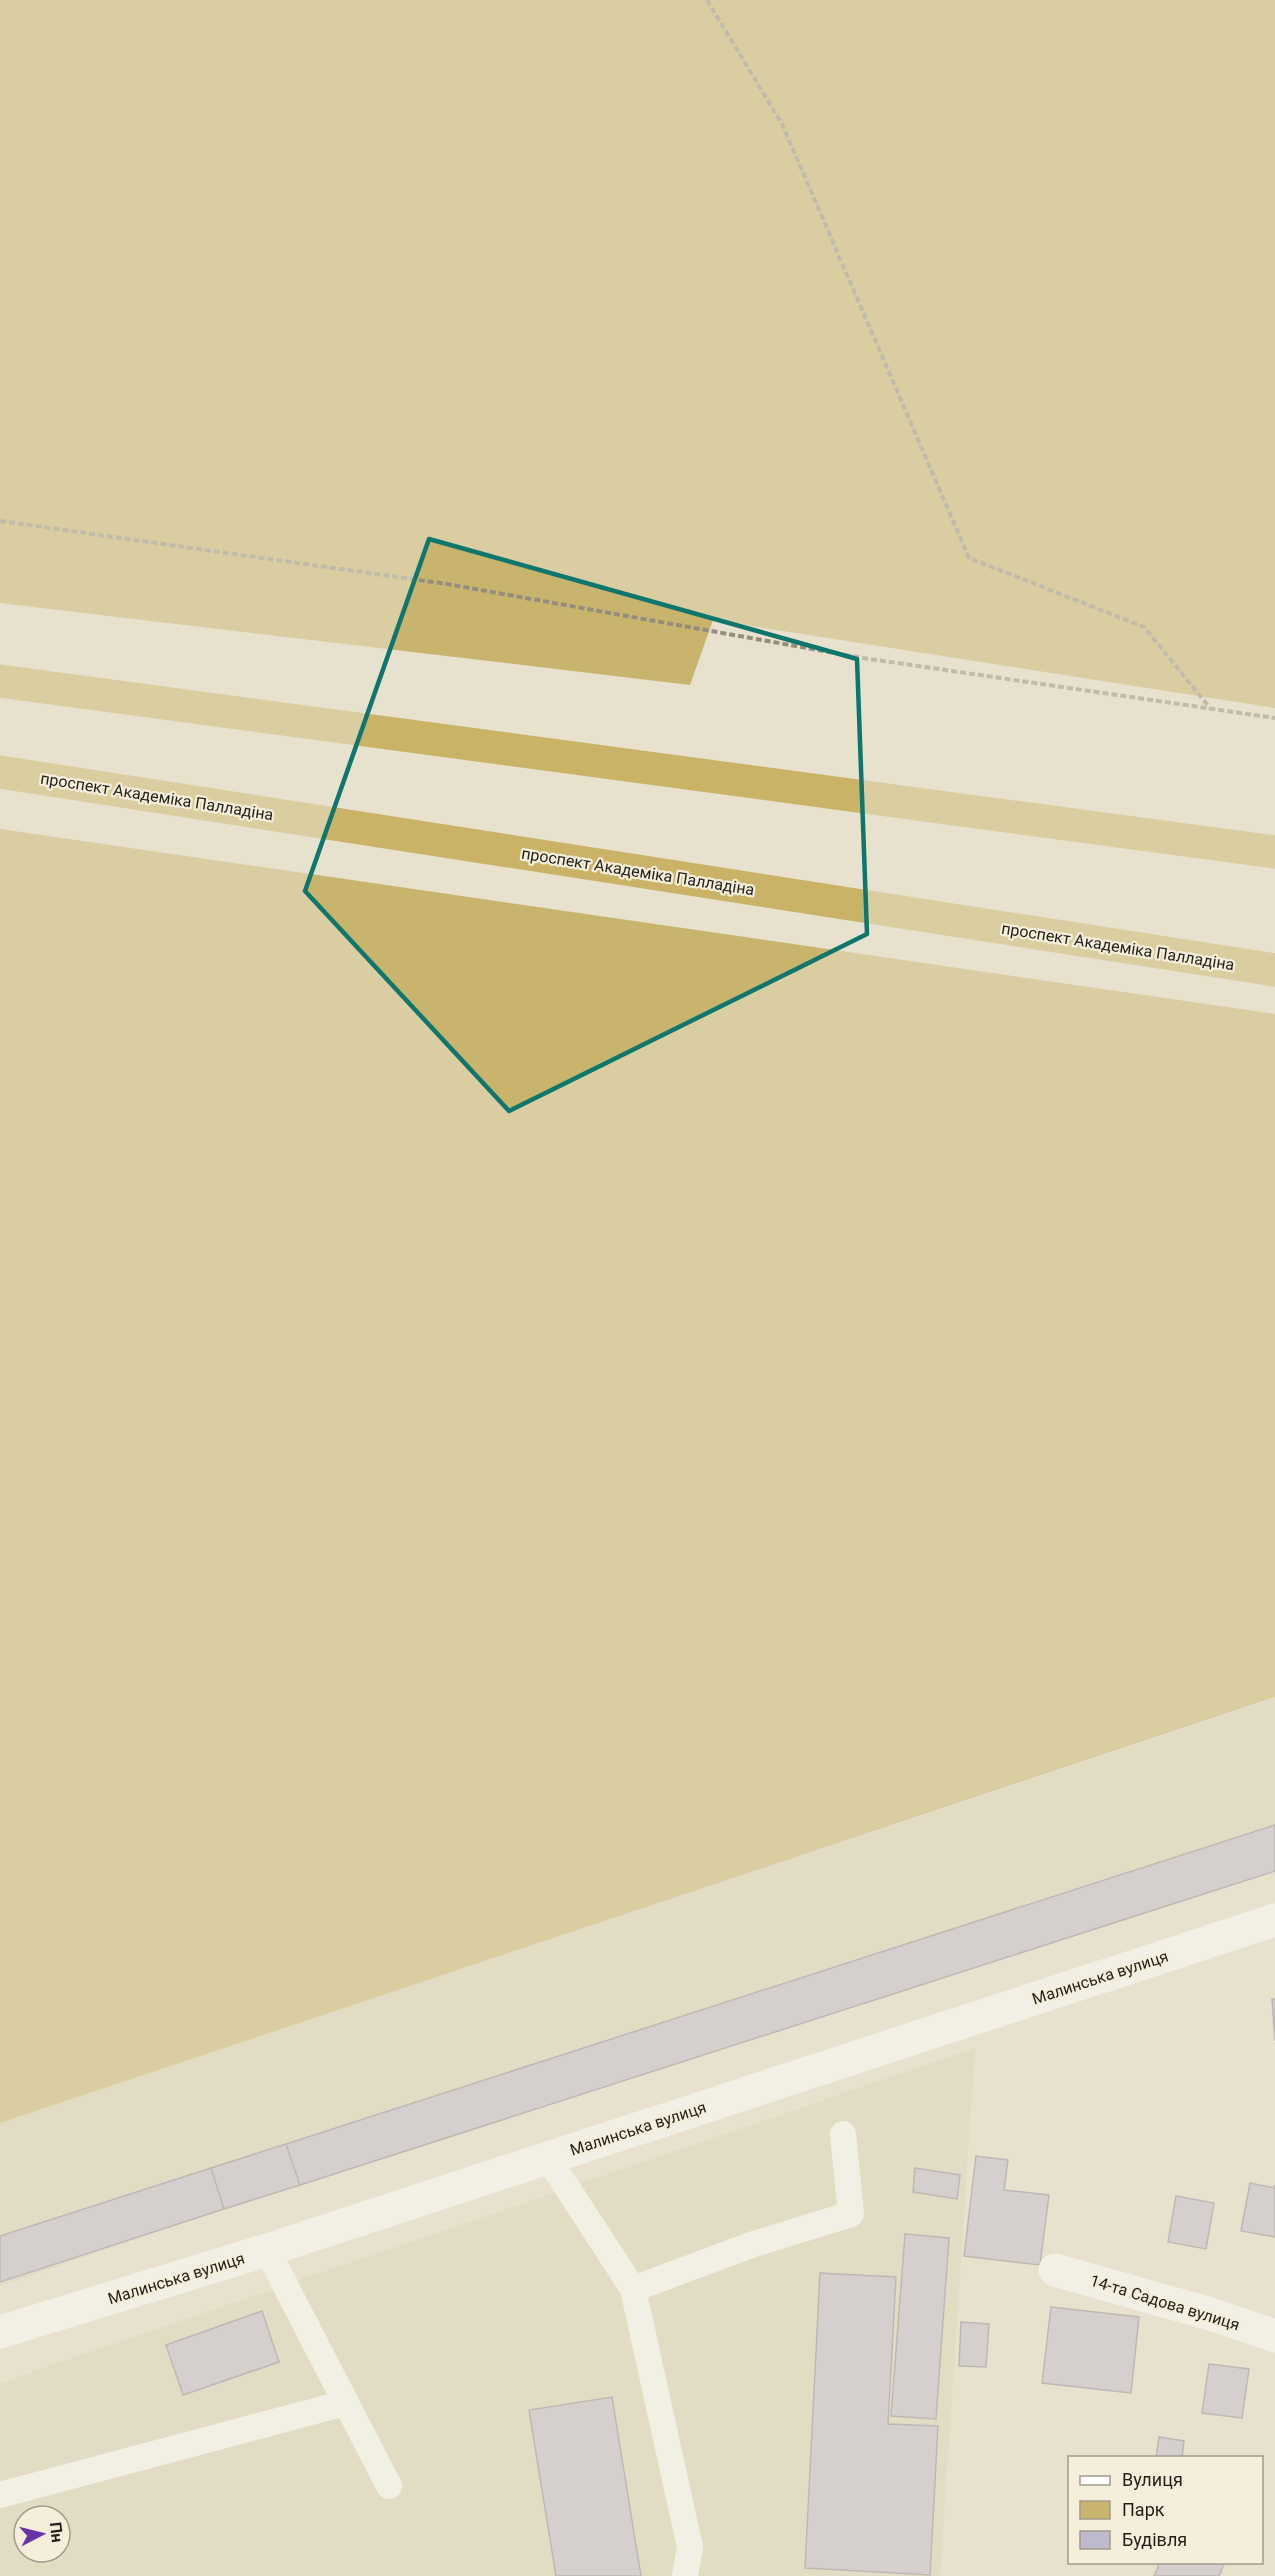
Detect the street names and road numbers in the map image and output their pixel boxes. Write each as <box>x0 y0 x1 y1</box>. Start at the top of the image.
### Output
street label: проспект Академіка Палладіна <box>39 769 275 824</box>
street label: проспект Академіка Палладіна <box>520 844 756 899</box>
street label: проспект Академіка Палладіна <box>1000 919 1236 974</box>
street label: Малинська вулиця <box>1030 1947 1171 2008</box>
street label: Малинська вулиця <box>568 2098 709 2159</box>
street label: Малинська вулиця <box>106 2249 247 2308</box>
street label: 14-та Садова вулиця <box>1088 2271 1242 2334</box>

